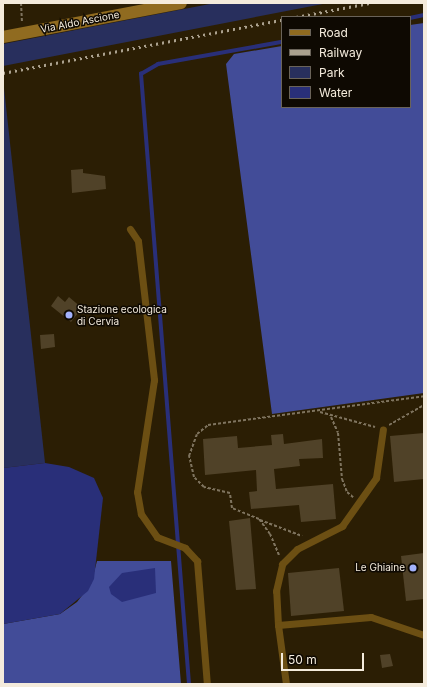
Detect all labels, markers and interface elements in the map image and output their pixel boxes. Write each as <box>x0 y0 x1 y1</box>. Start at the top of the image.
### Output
street label: Via Aldo Ascione <box>40 8 120 36</box>
legend <box>281 16 411 108</box>
text: Road <box>319 25 348 40</box>
text: Railway <box>319 45 362 60</box>
text: Park <box>319 65 345 80</box>
text: Water <box>319 85 352 100</box>
place label: Stazione ecologica di Cervia <box>77 303 167 326</box>
marker: Stazione ecologica di Cervia <box>64 310 74 320</box>
place label: Le Ghiaine <box>355 562 405 574</box>
marker: Le Ghiaine <box>408 563 418 573</box>
scale bar <box>283 645 366 671</box>
text: 50 m <box>288 652 317 667</box>

